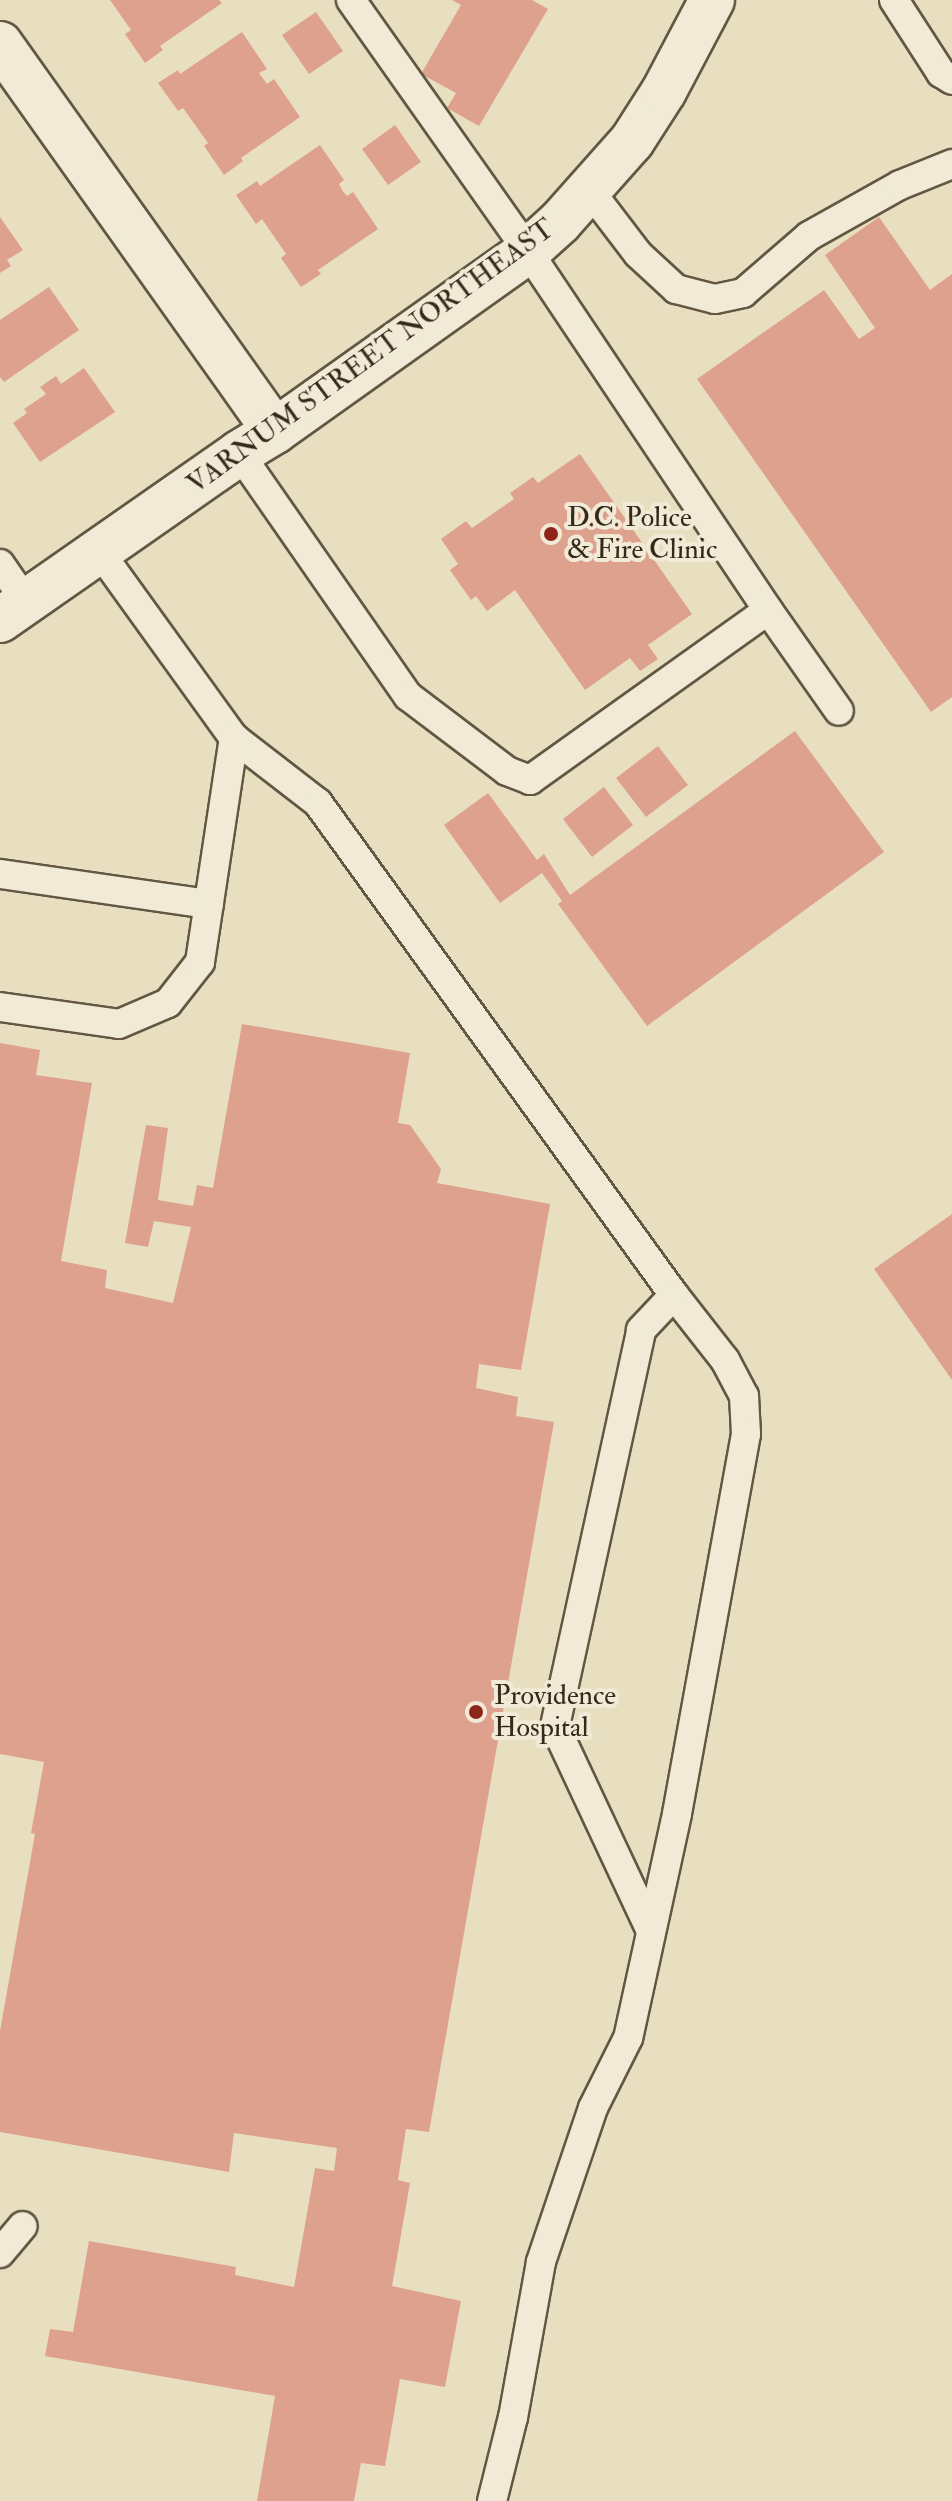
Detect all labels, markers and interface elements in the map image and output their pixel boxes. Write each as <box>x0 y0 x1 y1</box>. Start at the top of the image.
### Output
street label: VARNUM STREET NORTHEAST <box>181 212 561 502</box>
place label: D.C. Police & Fire Clinic <box>567 501 717 567</box>
marker: D.C. Police & Fire Clinic <box>542 525 560 543</box>
place label: Providence Hospital <box>494 1679 616 1745</box>
marker: Providence Hospital <box>465 1701 487 1723</box>

